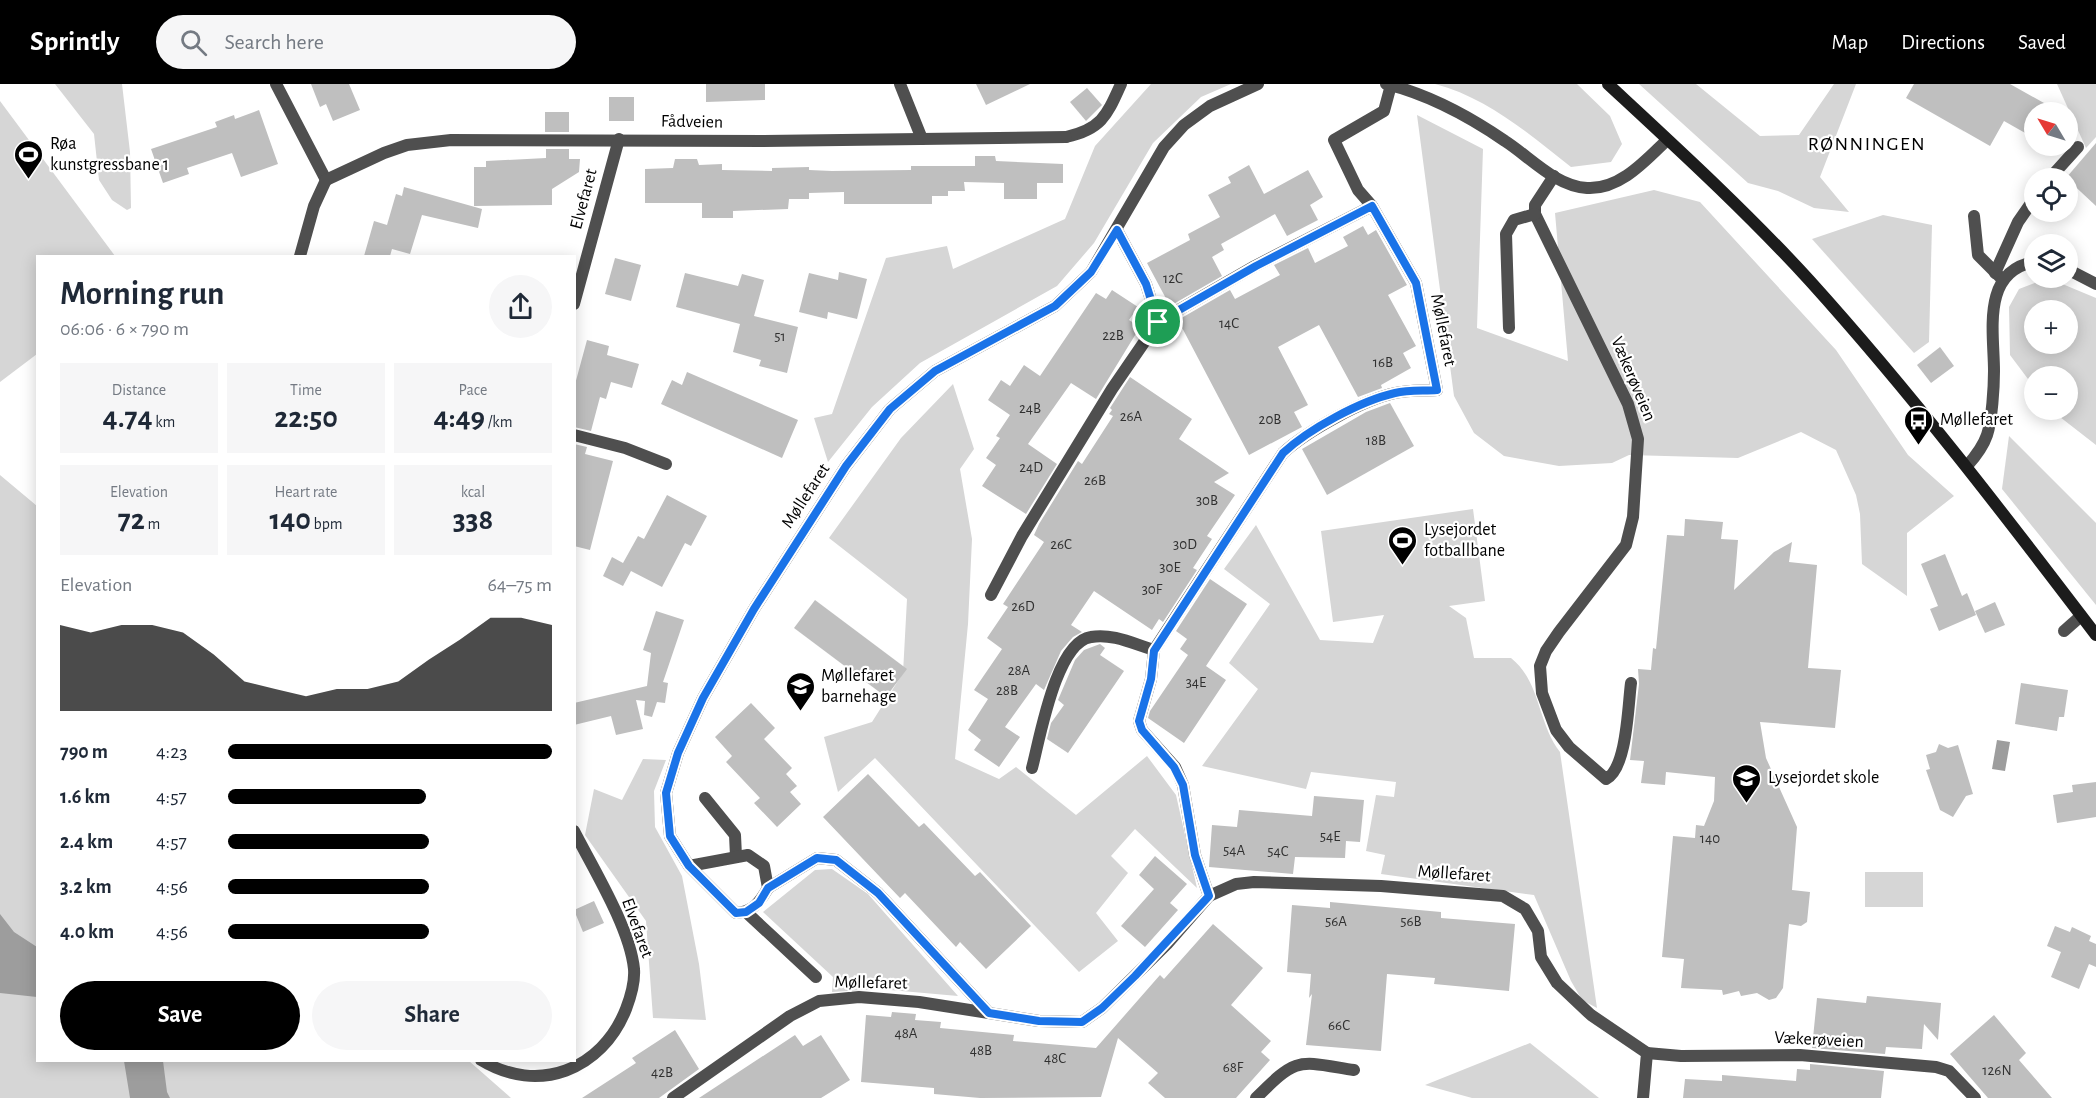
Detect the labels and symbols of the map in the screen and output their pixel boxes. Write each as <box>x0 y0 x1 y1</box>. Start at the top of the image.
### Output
north arrow <box>2024 102 2078 156</box>
street label: Fådveien <box>661 112 723 132</box>
district label: RØNNINGEN <box>1808 134 1926 154</box>
place label: Røa kunstgressbane 1 <box>50 135 169 174</box>
sports icon: Røa kunstgressbane 1 <box>13 138 45 180</box>
street label: Elvefaret <box>567 166 601 231</box>
house number: 12C <box>1163 271 1183 286</box>
street label: Møllefaret <box>1427 292 1459 368</box>
pin <box>1132 296 1183 347</box>
house number: 14C <box>1219 316 1239 331</box>
house number: 22B <box>1102 328 1124 343</box>
house number: 51 <box>774 329 786 344</box>
street label: Vækerøveien <box>1607 334 1659 424</box>
house number: 16B <box>1373 355 1393 370</box>
house number: 24B <box>1019 401 1041 416</box>
bus stop icon: Møllefaret <box>1903 404 1935 446</box>
house number: 26A <box>1120 409 1143 424</box>
place label: Møllefaret <box>1940 411 2013 429</box>
house number: 20B <box>1259 412 1281 427</box>
house number: 18B <box>1366 433 1386 448</box>
street label: Møllefaret <box>779 460 834 532</box>
house number: 24D <box>1019 460 1043 475</box>
house number: 26B <box>1084 473 1106 488</box>
house number: 30B <box>1196 493 1218 508</box>
place label: Lysejordet fotballbane <box>1424 521 1505 560</box>
sports icon: Lysejordet fotballbane <box>1387 524 1419 566</box>
house number: 26C <box>1050 537 1072 552</box>
house number: 30D <box>1173 537 1197 552</box>
house number: 30E <box>1159 560 1181 575</box>
house number: 30F <box>1142 582 1163 597</box>
house number: 26D <box>1011 599 1035 614</box>
house number: 28A <box>1008 663 1031 678</box>
place label: Møllefaret barnehage <box>821 667 897 706</box>
school or university icon: Møllefaret barnehage <box>784 670 816 712</box>
house number: 34E <box>1186 675 1206 690</box>
house number: 28B <box>996 683 1018 698</box>
school or university icon: Lysejordet skole <box>1731 762 1763 804</box>
place label: Lysejordet skole <box>1768 769 1879 787</box>
house number: 54E <box>1320 829 1340 844</box>
house number: 140 <box>1700 831 1720 846</box>
house number: 54A <box>1223 843 1245 858</box>
house number: 54C <box>1267 844 1289 859</box>
street label: Møllefaret <box>1417 862 1491 886</box>
street label: Elvefaret <box>618 896 656 960</box>
house number: 56A <box>1325 914 1347 929</box>
house number: 56B <box>1400 914 1422 929</box>
street label: Møllefaret <box>834 973 908 993</box>
house number: 66C <box>1328 1018 1350 1033</box>
house number: 48A <box>895 1026 918 1041</box>
street label: Vækerøveien <box>1774 1029 1864 1051</box>
house number: 48B <box>970 1043 992 1058</box>
house number: 48C <box>1044 1051 1066 1066</box>
house number: 68F <box>1223 1060 1244 1075</box>
house number: 126N <box>1982 1063 2012 1078</box>
house number: 42B <box>651 1065 673 1080</box>

